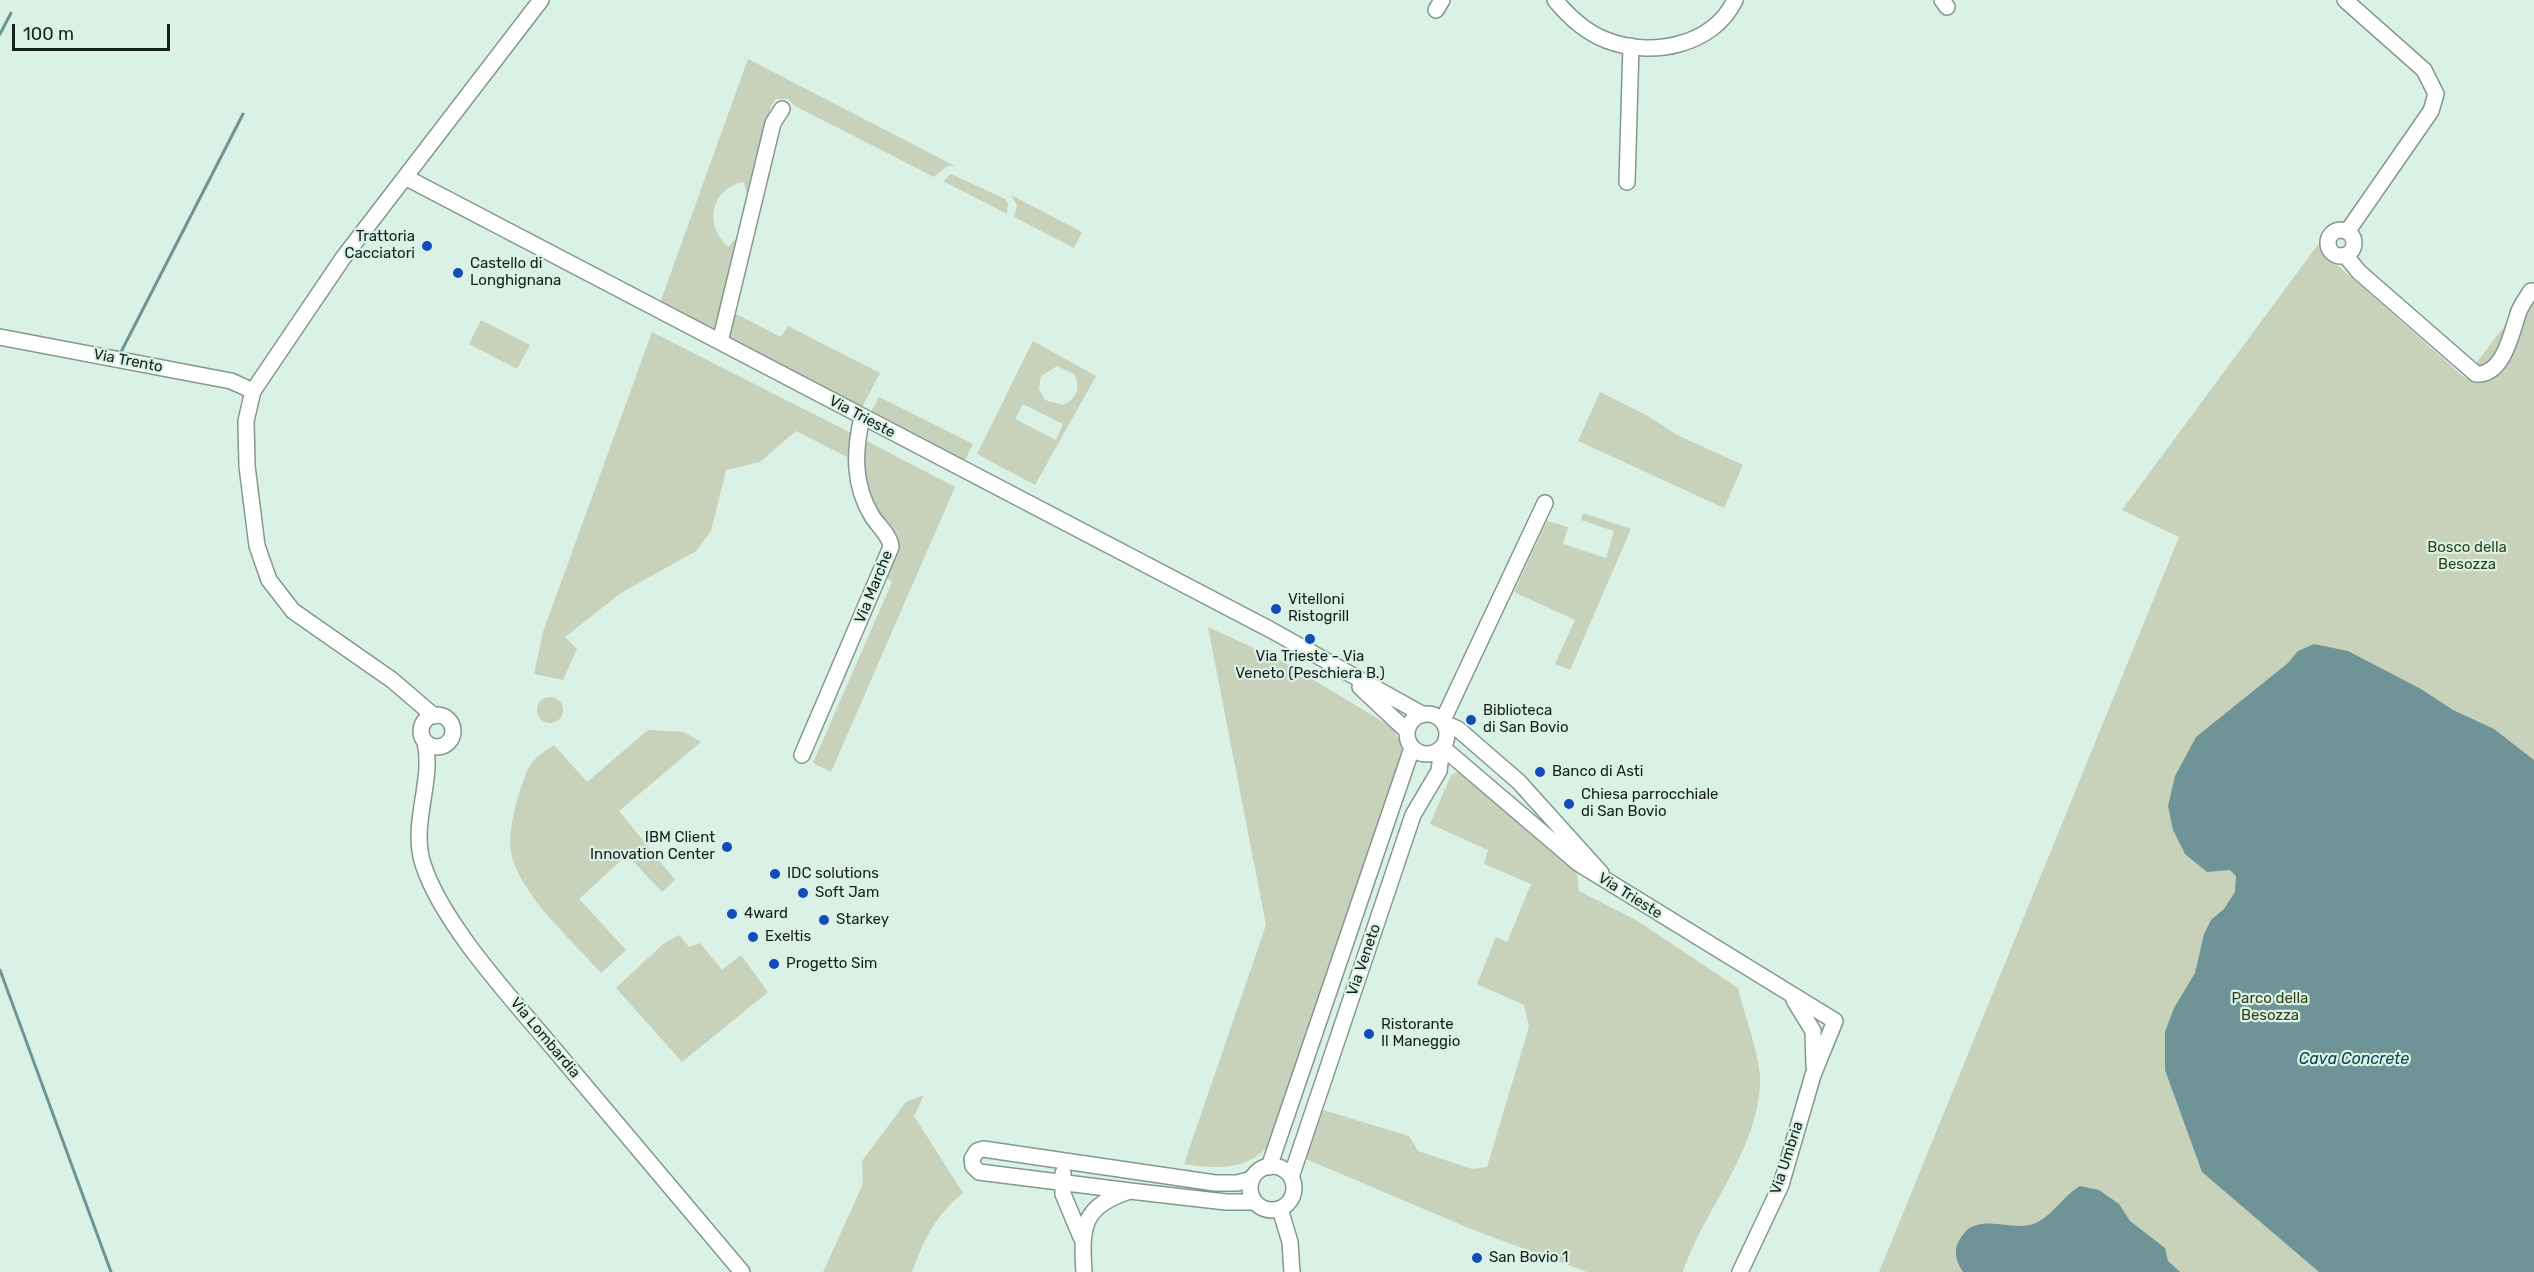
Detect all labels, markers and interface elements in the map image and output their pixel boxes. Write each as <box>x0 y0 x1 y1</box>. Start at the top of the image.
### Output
scale bar <box>15 12 172 50</box>
text: 100 m <box>23 23 74 45</box>
place label: Trattoria Cacciatori <box>345 228 415 263</box>
marker: Trattoria Cacciatori <box>420 239 434 253</box>
place label: Castello di Longhignana <box>470 255 561 290</box>
marker: Castello di Longhignana <box>451 266 465 280</box>
street label: Via Trento <box>92 345 164 377</box>
street label: Via Trieste <box>826 392 898 442</box>
park label: Bosco della Besozza <box>2427 539 2507 574</box>
street label: Via Marche <box>851 548 897 626</box>
place label: Vitelloni Ristogrill <box>1288 591 1349 626</box>
marker: Vitelloni Ristogrill <box>1269 602 1283 616</box>
marker: Via Trieste - Via Veneto (Peschiera B.) <box>1303 632 1317 646</box>
place label: Via Trieste - Via Veneto (Peschiera B.) <box>1235 648 1385 683</box>
place label: Biblioteca di San Bovio <box>1483 702 1569 737</box>
marker: Biblioteca di San Bovio <box>1464 713 1478 727</box>
place label: Banco di Asti <box>1552 763 1643 781</box>
marker: Banco di Asti <box>1533 765 1547 779</box>
place label: Chiesa parrocchiale di San Bovio <box>1581 786 1718 821</box>
marker: Chiesa parrocchiale di San Bovio <box>1562 797 1576 811</box>
place label: IBM Client Innovation Center <box>590 829 715 864</box>
marker: IBM Client Innovation Center <box>720 840 734 854</box>
place label: IDC solutions <box>787 865 879 883</box>
marker: IDC solutions <box>768 867 782 881</box>
street label: Via Trieste <box>1595 869 1665 923</box>
place label: Soft Jam <box>815 884 879 902</box>
marker: Soft Jam <box>796 886 810 900</box>
place label: 4ward <box>744 905 788 923</box>
marker: 4ward <box>725 907 739 921</box>
place label: Starkey <box>836 911 889 929</box>
marker: Starkey <box>817 913 831 927</box>
street label: Via Veneto <box>1343 922 1385 998</box>
place label: Exeltis <box>765 928 811 946</box>
marker: Exeltis <box>746 930 760 944</box>
place label: Progetto Sim <box>786 955 877 973</box>
marker: Progetto Sim <box>767 957 781 971</box>
park label: Parco della Besozza <box>2232 990 2308 1025</box>
street label: Via Lombardia <box>506 994 584 1082</box>
place label: Ristorante Il Maneggio <box>1381 1016 1460 1051</box>
marker: Ristorante Il Maneggio <box>1362 1027 1376 1041</box>
water label: Cava Concrete <box>2299 1049 2409 1069</box>
street label: Via Umbria <box>1767 1119 1807 1197</box>
place label: San Bovio 1 <box>1489 1249 1568 1267</box>
marker: San Bovio 1 <box>1470 1251 1484 1265</box>

